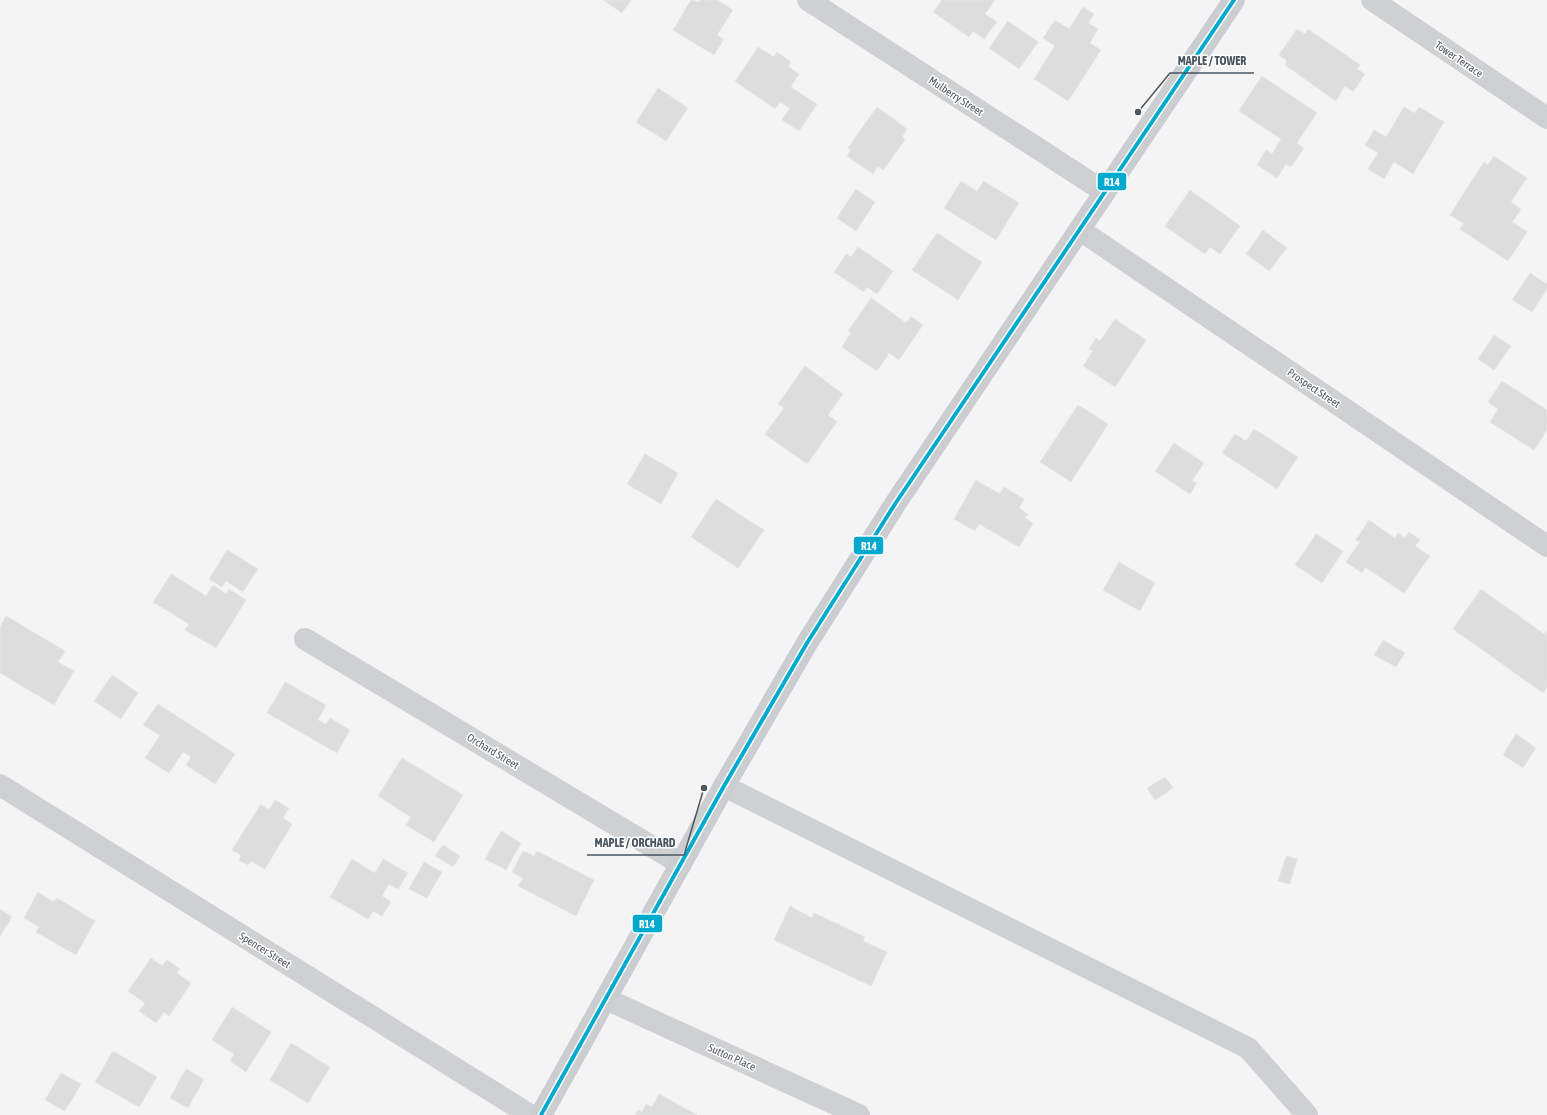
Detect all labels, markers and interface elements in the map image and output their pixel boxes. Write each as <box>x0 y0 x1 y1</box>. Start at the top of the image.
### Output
street label: Tower Terrace <box>1433 39 1485 79</box>
callout: MAPLE / TOWER <box>1170 49 1254 73</box>
text: MAPLE / TOWER <box>1178 54 1246 68</box>
street label: Mulberry Street <box>927 74 985 118</box>
line badge: R14 <box>1097 172 1127 191</box>
text: R14 <box>1104 176 1120 188</box>
street label: Prospect Street <box>1285 366 1343 410</box>
line badge: R14 <box>853 536 884 555</box>
text: R14 <box>861 540 877 552</box>
street label: Orchard Street <box>465 731 521 771</box>
callout: MAPLE / ORCHARD <box>587 831 684 855</box>
text: MAPLE / ORCHARD <box>595 836 676 850</box>
line badge: R14 <box>632 914 663 933</box>
text: R14 <box>639 918 655 930</box>
street label: Spencer Street <box>237 930 293 970</box>
street label: Sutton Place <box>706 1041 758 1073</box>

